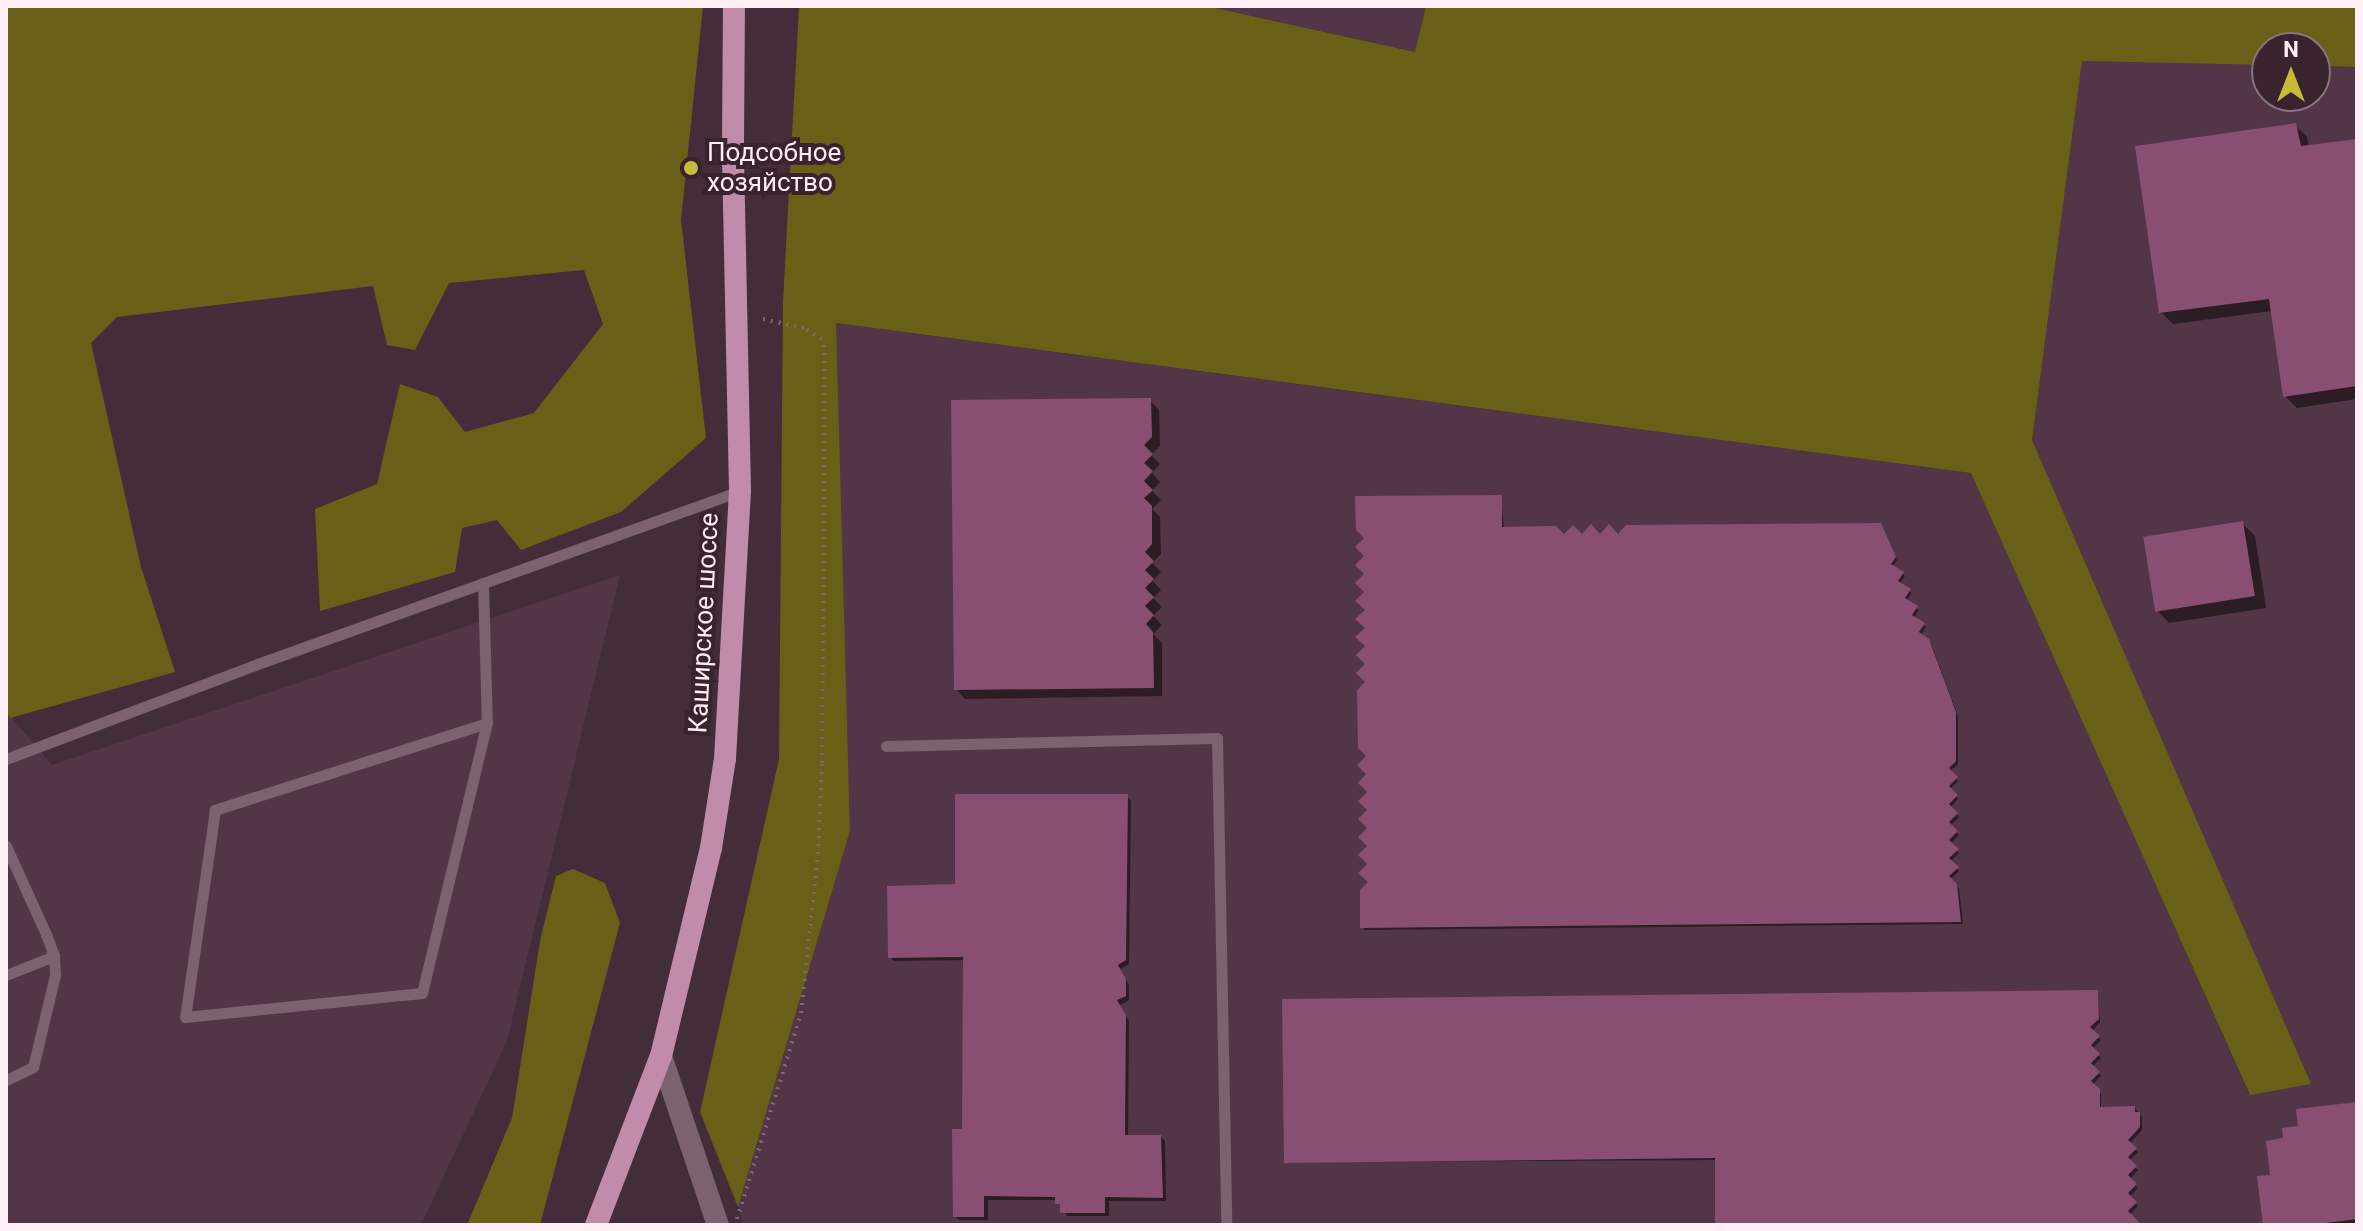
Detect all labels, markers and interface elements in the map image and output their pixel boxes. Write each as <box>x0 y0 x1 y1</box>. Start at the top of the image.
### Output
north arrow <box>2251 32 2331 112</box>
text: N <box>2283 37 2299 62</box>
place label: Подсобное хозяйство <box>707 137 841 198</box>
marker: Подсобное хозяйство <box>682 159 700 177</box>
street label: Каширское шоссе <box>683 512 725 734</box>

